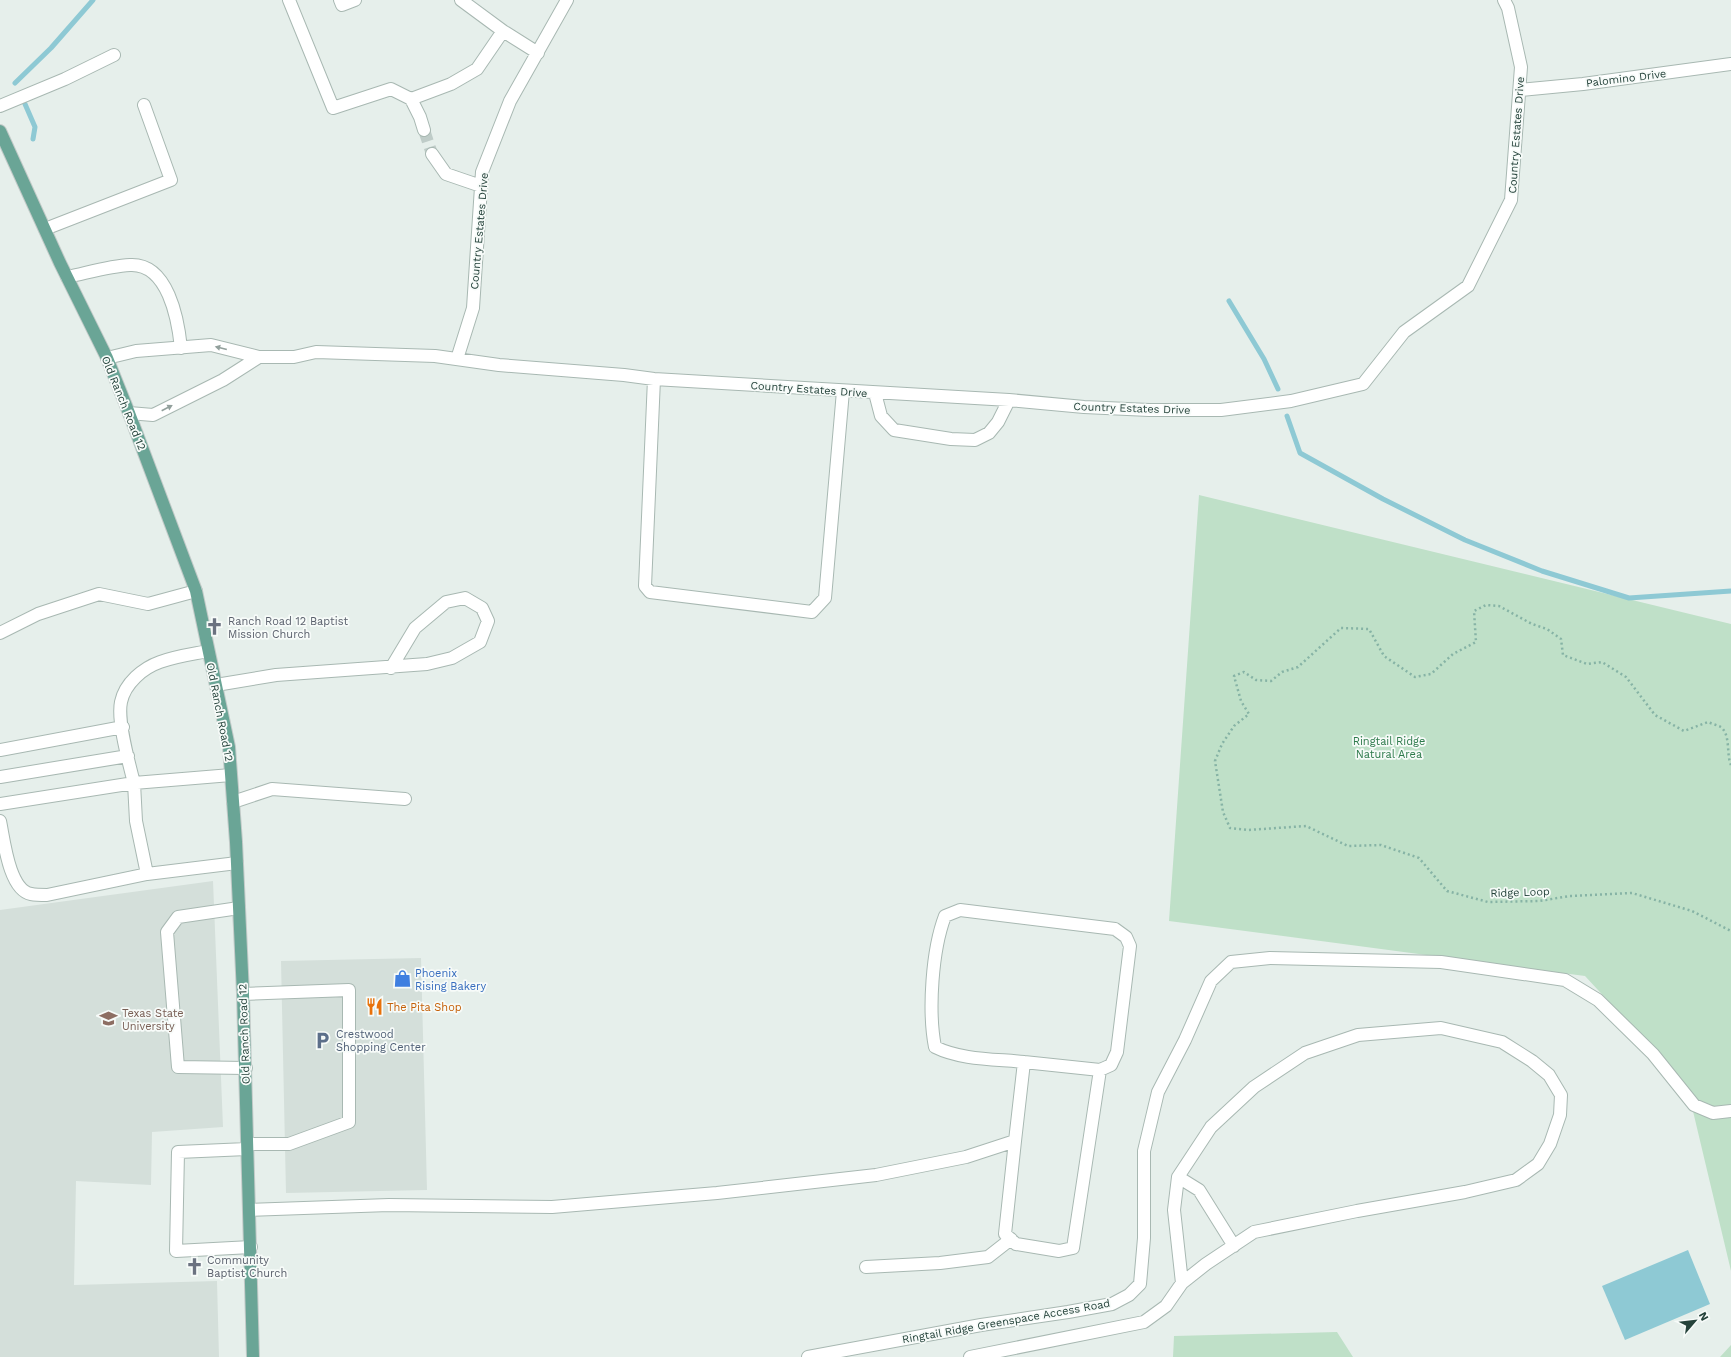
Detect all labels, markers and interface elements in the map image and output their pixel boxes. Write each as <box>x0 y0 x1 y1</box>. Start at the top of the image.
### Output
street label: Palomino Drive <box>1585 67 1667 90</box>
street label: Country Estates Drive <box>1506 76 1527 194</box>
street label: Country Estates Drive <box>468 172 491 290</box>
one-way arrow <box>215 344 227 350</box>
street label: Old Ranch Road 12 <box>99 354 148 452</box>
street label: Country Estates Drive <box>750 379 868 400</box>
street label: Country Estates Drive <box>1073 400 1191 417</box>
one-way arrow <box>161 405 172 411</box>
place label: Ranch Road 12 Baptist Mission Church <box>228 615 348 641</box>
church icon: Ranch Road 12 Baptist Mission Church <box>205 617 225 637</box>
street label: Old Ranch Road 12 <box>204 662 235 763</box>
park label: Ringtail Ridge Natural Area <box>1353 735 1425 761</box>
street label: Ridge Loop <box>1490 885 1550 900</box>
place label: Phoenix Rising Bakery <box>415 967 487 993</box>
shop icon: Phoenix Rising Bakery <box>392 969 412 989</box>
street label: Old Ranch Road 12 <box>236 984 253 1084</box>
restaurant icon: The Pita Shop <box>364 997 384 1017</box>
place label: The Pita Shop <box>387 1001 462 1014</box>
place label: Texas State University <box>122 1007 184 1033</box>
school or university icon: Texas State University <box>99 1009 119 1029</box>
place label: Crestwood Shopping Center <box>336 1028 426 1054</box>
parking icon: Crestwood Shopping Center <box>313 1030 333 1050</box>
place label: Community Baptist Church <box>207 1254 287 1280</box>
church icon: Community Baptist Church <box>184 1256 204 1276</box>
street label: Ringtail Ridge Greenspace Access Road <box>901 1297 1111 1346</box>
north arrow <box>1675 1301 1715 1341</box>
text: N <box>1696 1310 1711 1323</box>

